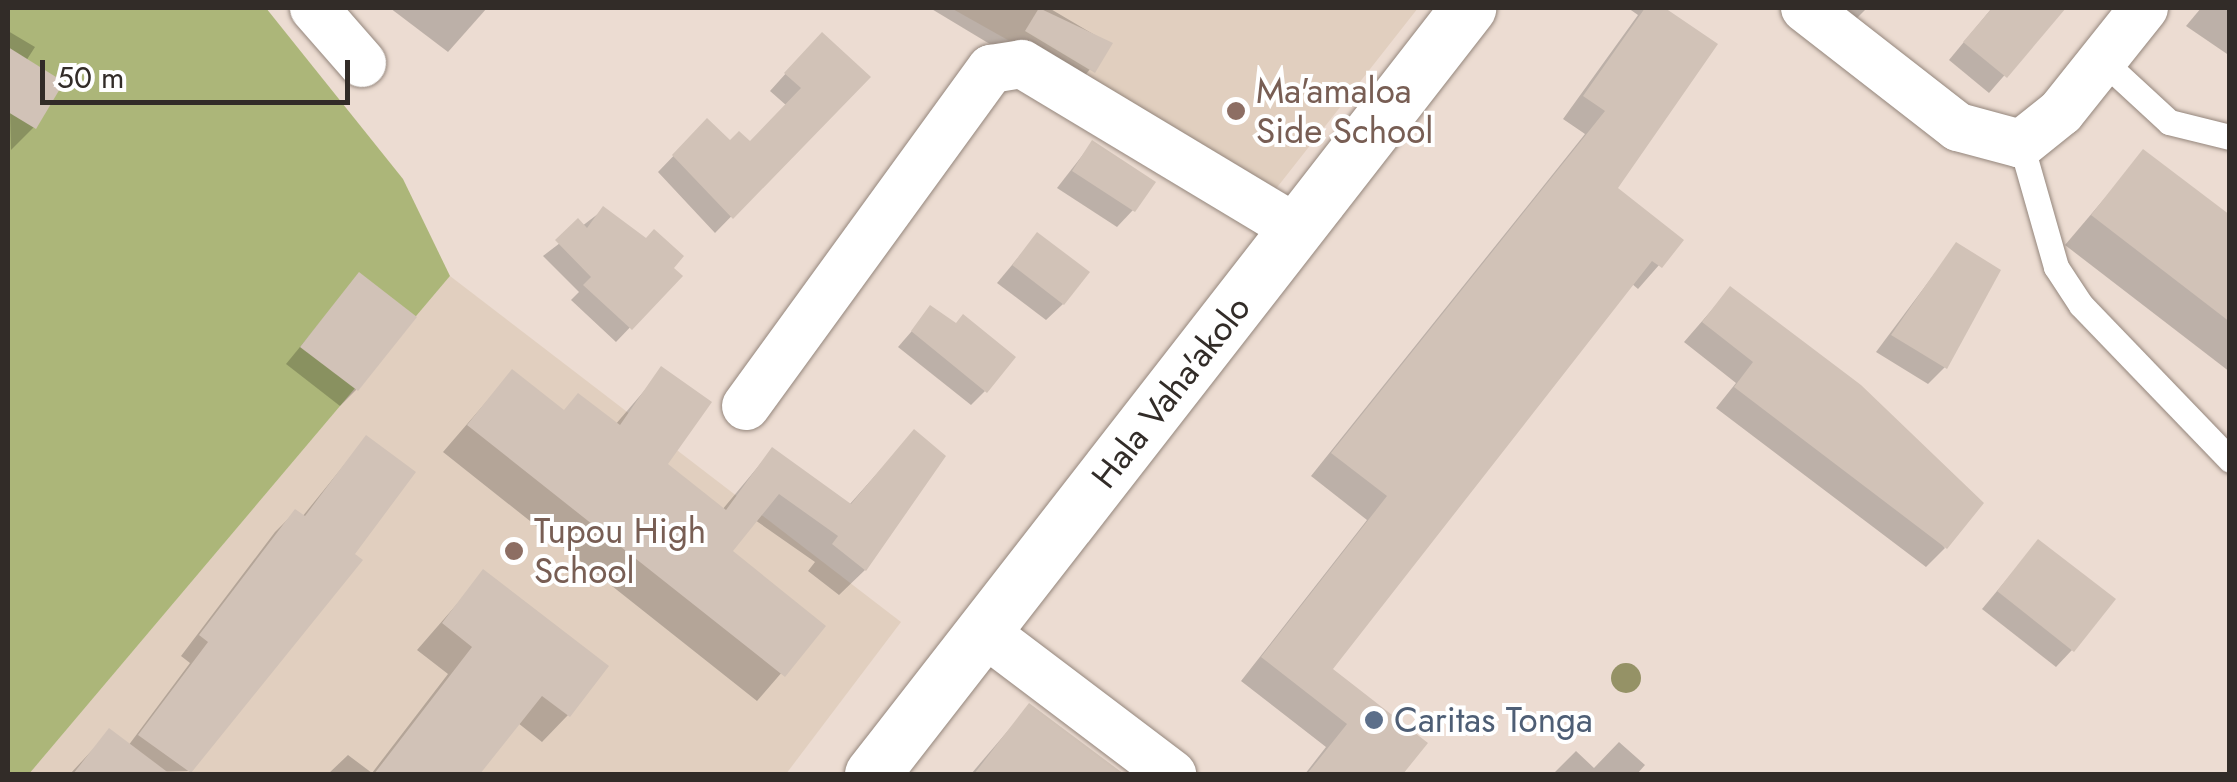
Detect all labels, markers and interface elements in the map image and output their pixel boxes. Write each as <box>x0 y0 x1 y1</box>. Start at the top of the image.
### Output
scale bar <box>45 40 355 102</box>
text: 50 m <box>57 56 124 99</box>
place label: Ma'amaloa Side School <box>1256 70 1433 152</box>
marker: Ma'amaloa Side School <box>1225 100 1247 122</box>
street label: Hala Vaha'akolo <box>1083 288 1259 496</box>
place label: Tupou High School <box>534 510 706 592</box>
marker: Tupou High School <box>503 540 525 562</box>
place label: Caritas Tonga <box>1394 699 1593 741</box>
marker: Caritas Tonga <box>1363 709 1385 731</box>

